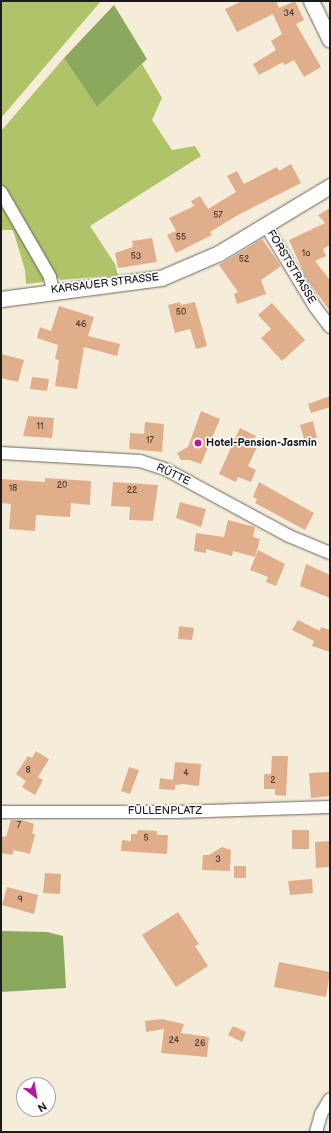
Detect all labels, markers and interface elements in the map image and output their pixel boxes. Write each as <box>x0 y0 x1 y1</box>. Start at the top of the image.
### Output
house number: 34 <box>283 9 295 19</box>
house number: 57 <box>213 211 223 221</box>
street label: FORSTSTRASSE <box>264 228 318 306</box>
house number: 55 <box>176 233 186 243</box>
house number: 1a <box>302 249 310 259</box>
house number: 53 <box>131 252 141 262</box>
house number: 52 <box>239 255 249 265</box>
street label: KARSAUER STRASSE <box>50 271 160 297</box>
house number: 50 <box>176 308 186 318</box>
house number: 46 <box>76 320 86 330</box>
house number: 11 <box>37 422 43 432</box>
house number: 17 <box>146 436 154 446</box>
place label: Hotel-Pension-Jasmin <box>206 436 317 450</box>
marker: Hotel-Pension-Jasmin <box>193 438 203 448</box>
street label: RÜTTE <box>154 461 192 489</box>
house number: 20 <box>57 481 67 491</box>
house number: 18 <box>9 484 17 494</box>
house number: 22 <box>127 486 137 496</box>
house number: 8 <box>25 766 31 776</box>
house number: 4 <box>183 769 189 779</box>
house number: 2 <box>270 776 276 786</box>
street label: FÜLLENPLATZ <box>128 804 202 818</box>
house number: 7 <box>17 821 21 831</box>
house number: 5 <box>143 834 149 844</box>
house number: 3 <box>215 855 221 865</box>
house number: 9 <box>17 895 23 905</box>
house number: 24 <box>169 1036 179 1046</box>
house number: 26 <box>195 1039 205 1049</box>
north arrow <box>16 1077 56 1117</box>
text: N <box>35 1099 49 1115</box>

